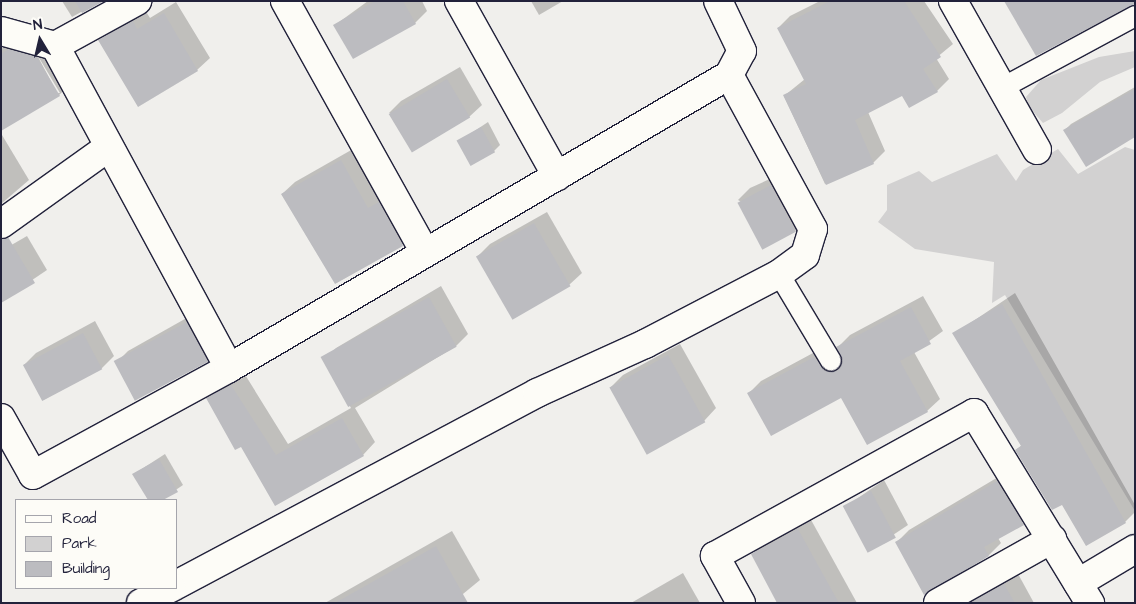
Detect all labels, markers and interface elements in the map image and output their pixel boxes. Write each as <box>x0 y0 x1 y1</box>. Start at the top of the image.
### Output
north arrow <box>15 15 65 65</box>
text: N <box>32 15 44 36</box>
legend <box>15 499 178 589</box>
text: Road <box>62 508 96 529</box>
text: Park <box>62 533 97 554</box>
text: Building <box>62 558 110 579</box>

